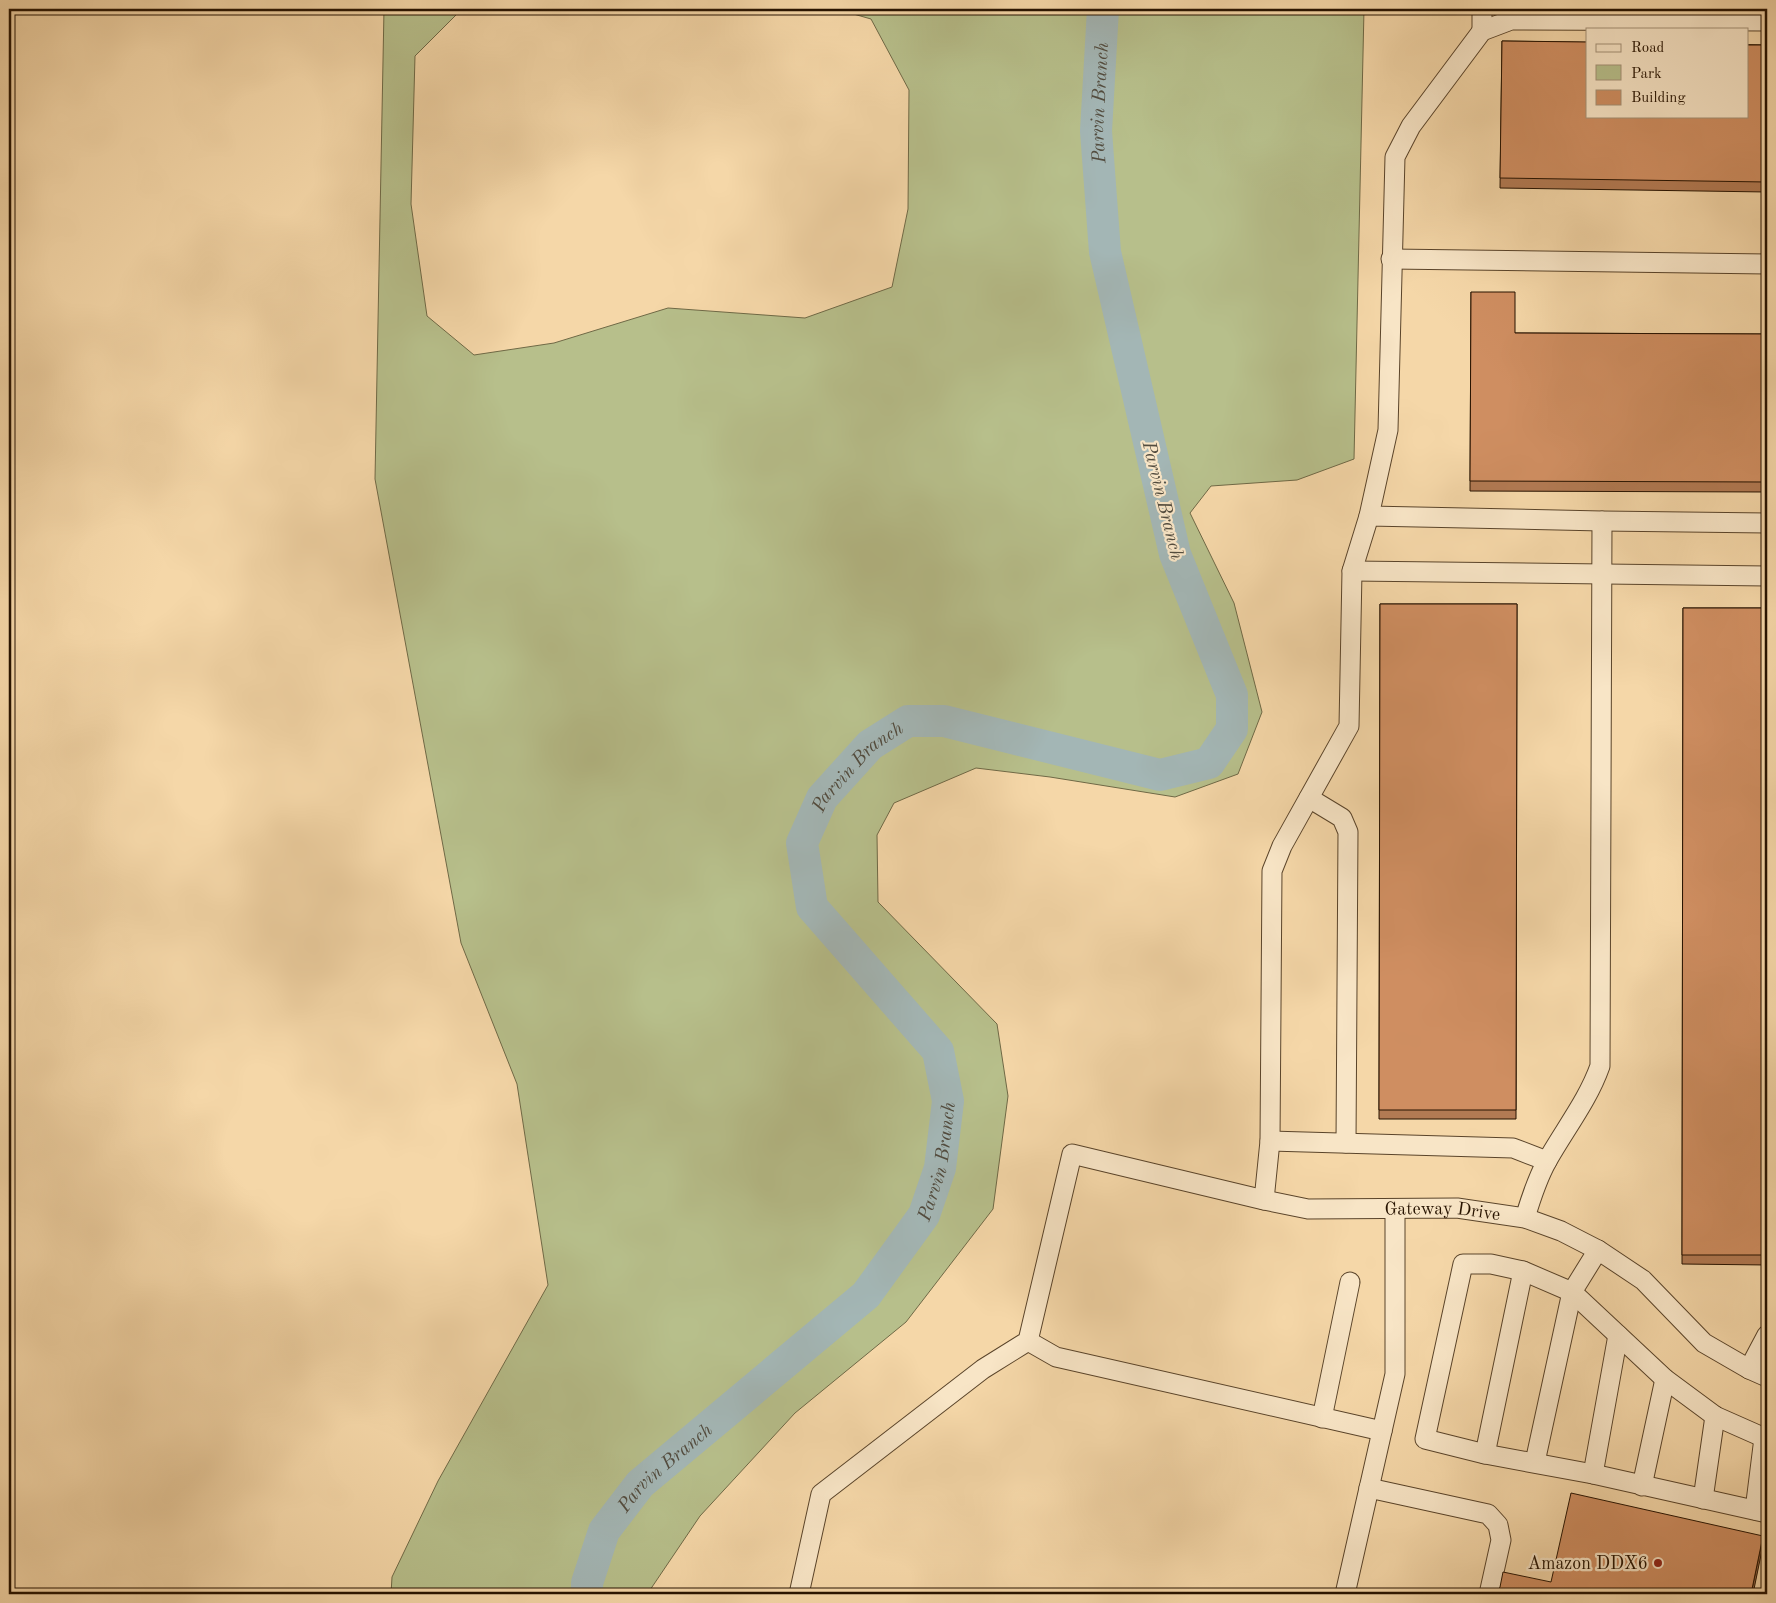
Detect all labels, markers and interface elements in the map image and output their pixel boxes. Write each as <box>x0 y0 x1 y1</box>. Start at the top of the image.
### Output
legend <box>1586 28 1748 118</box>
water label: Parvin Branch <box>1089 41 1113 165</box>
text: Road <box>1631 41 1665 56</box>
text: Park <box>1631 67 1662 82</box>
text: Building <box>1631 91 1686 106</box>
water label: Parvin Branch <box>1137 438 1186 562</box>
water label: Parvin Branch <box>810 719 907 816</box>
water label: Parvin Branch <box>915 1101 960 1225</box>
street label: Gateway Drive <box>1384 1200 1501 1224</box>
water label: Parvin Branch <box>615 1421 717 1517</box>
place label: Amazon DDX6 <box>1527 1555 1648 1573</box>
marker: Amazon DDX6 <box>1652 1557 1664 1569</box>

